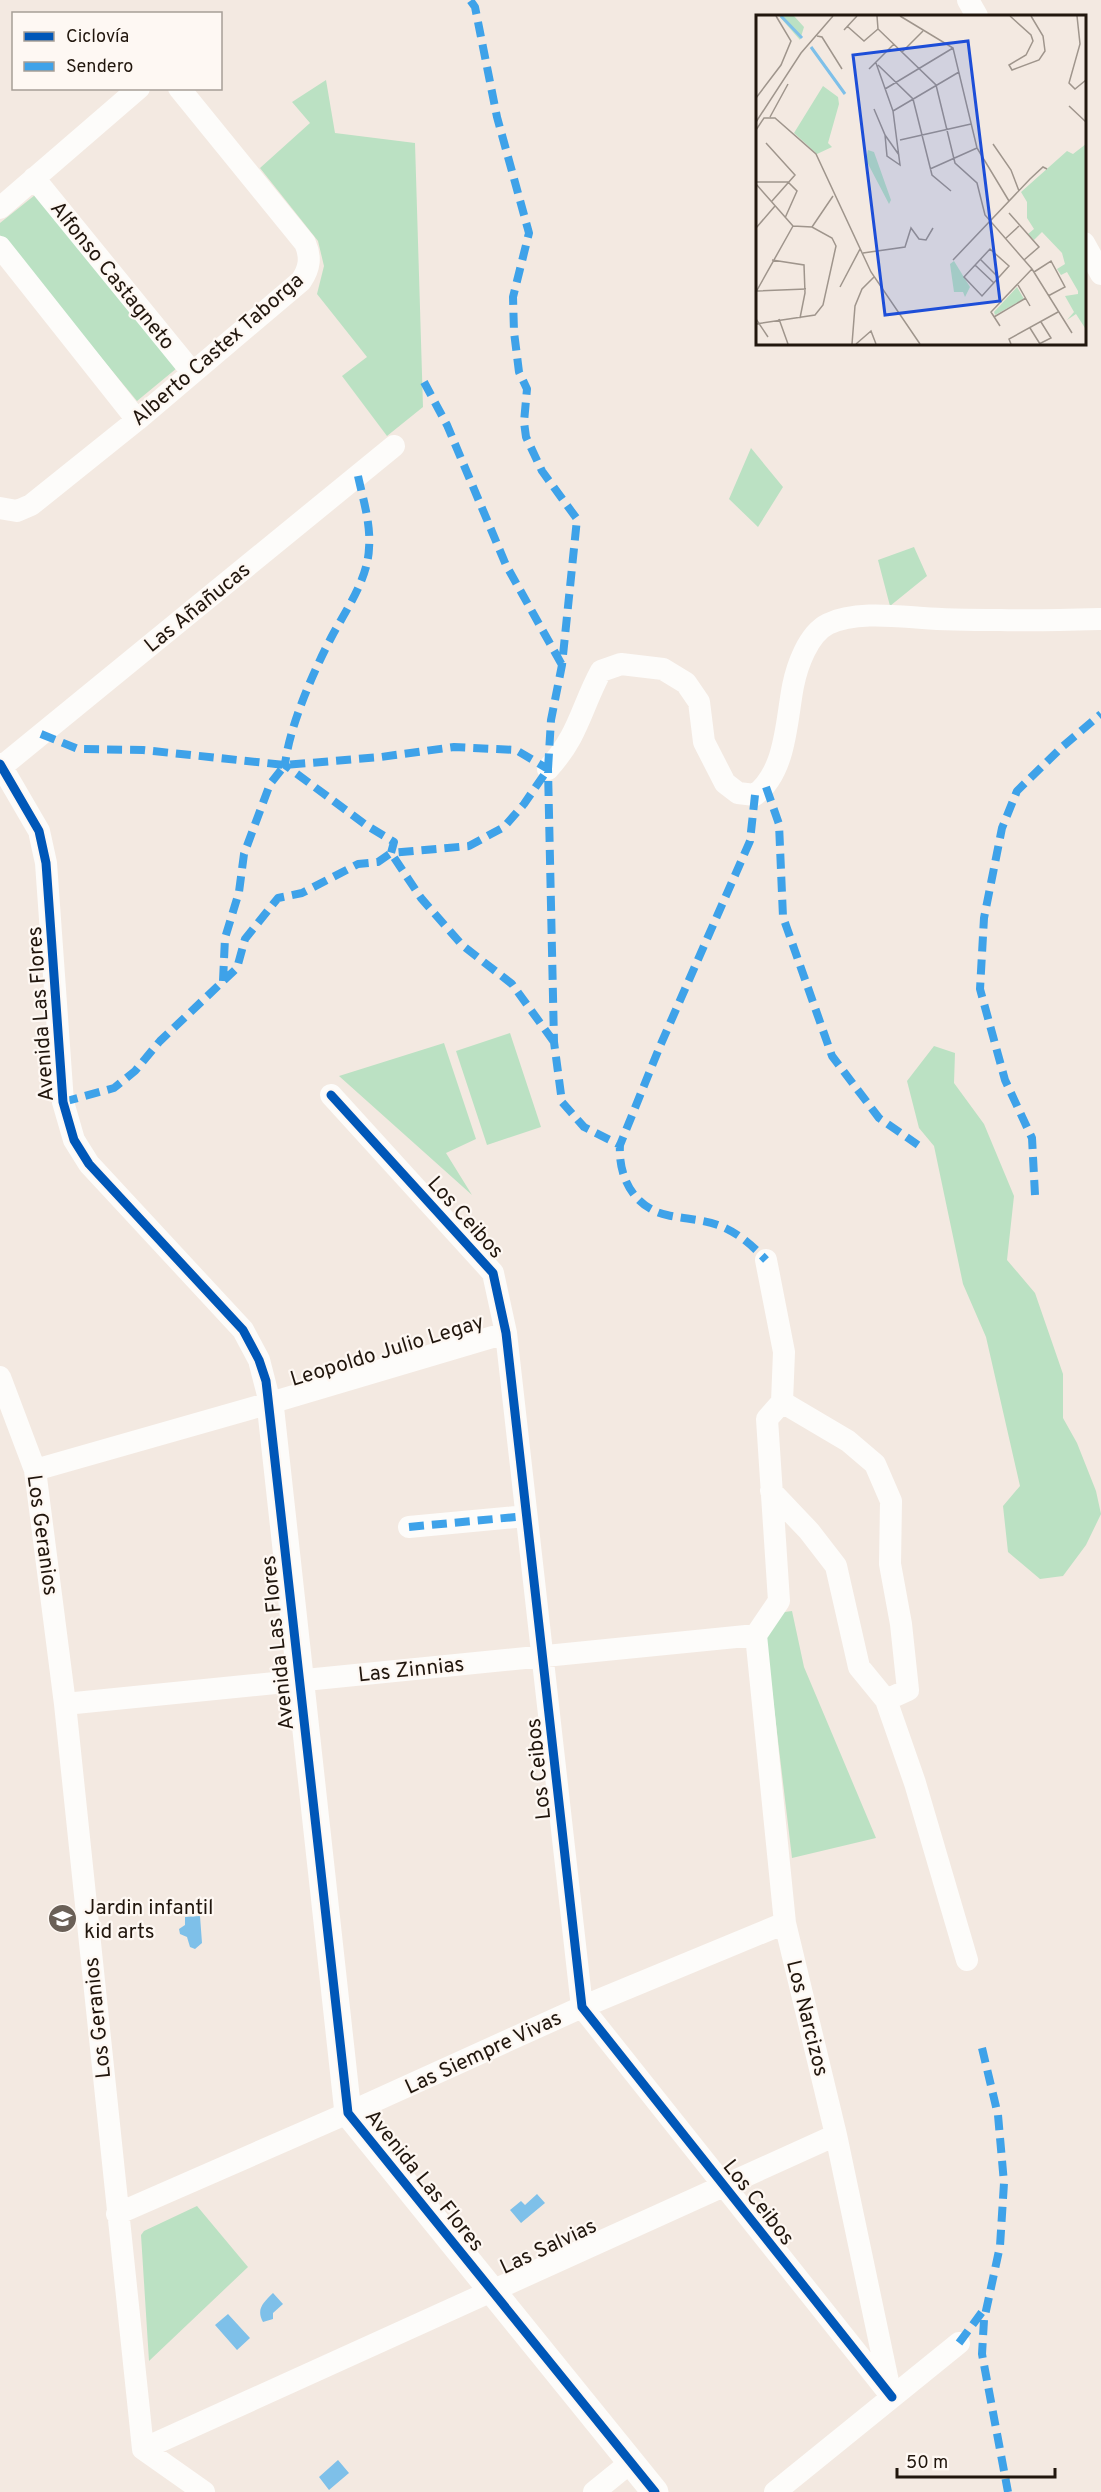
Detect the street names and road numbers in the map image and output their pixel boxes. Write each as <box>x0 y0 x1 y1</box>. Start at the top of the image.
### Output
street label: Alfonso Castagneto <box>43 196 180 356</box>
street label: Alberto Castex Taborga <box>126 268 310 433</box>
street label: Las Añañucas <box>139 557 257 659</box>
street label: Avenida Las Flores <box>22 925 61 1102</box>
street label: Los Ceibos <box>421 1171 509 1265</box>
street label: Leopoldo Julio Legay <box>287 1309 488 1394</box>
street label: Los Geranios <box>20 1473 63 1597</box>
street label: Avenida Las Flores <box>256 1554 301 1731</box>
street label: Las Zinnias <box>357 1651 466 1689</box>
street label: Los Ceibos <box>521 1717 558 1821</box>
street label: Los Geranios <box>79 1956 118 2080</box>
street label: Los Narcizos <box>779 1957 834 2079</box>
street label: Las Siempre Vivas <box>401 2005 566 2102</box>
street label: Avenida Las Flores <box>358 2104 490 2258</box>
street label: Los Ceibos <box>716 2154 800 2251</box>
street label: Las Salvias <box>496 2213 601 2282</box>

